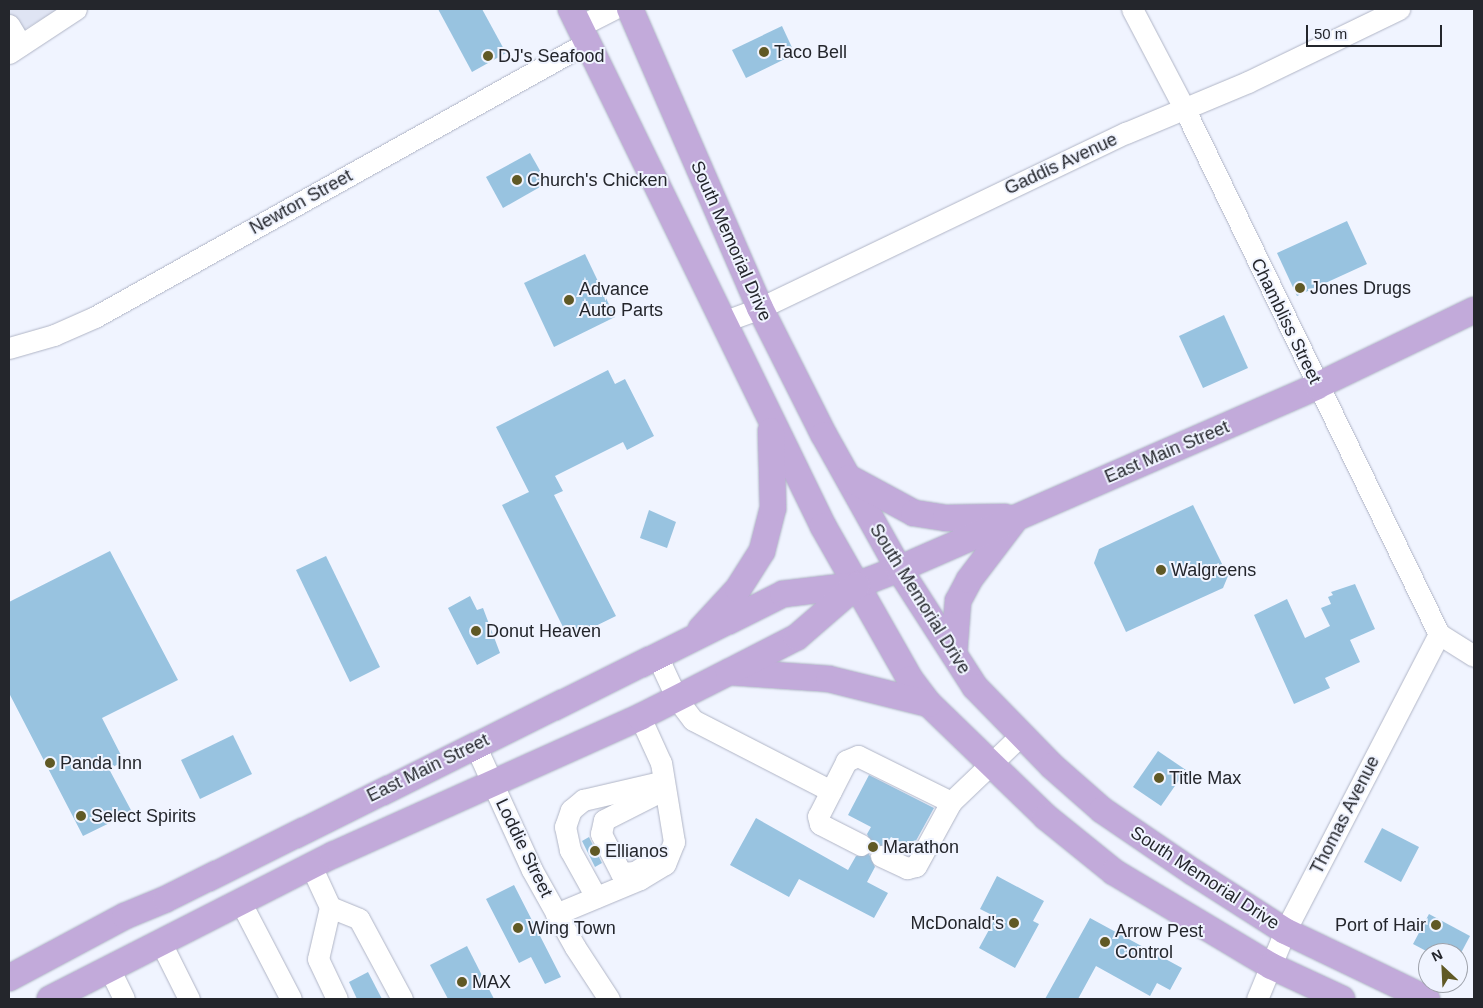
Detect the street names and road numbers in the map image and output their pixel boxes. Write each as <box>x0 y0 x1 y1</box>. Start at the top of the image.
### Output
street label: Gaddis Avenue <box>1001 128 1121 200</box>
street label: South Memorial Drive <box>686 158 776 324</box>
street label: Newton Street <box>246 165 356 239</box>
street label: Chambliss Street <box>1246 255 1326 387</box>
street label: East Main Street <box>1102 416 1232 488</box>
street label: South Memorial Drive <box>865 520 975 678</box>
street label: East Main Street <box>363 729 493 807</box>
street label: Thomas Avenue <box>1306 752 1384 878</box>
street label: Loddie Street <box>491 795 557 901</box>
street label: South Memorial Drive <box>1127 822 1283 934</box>

